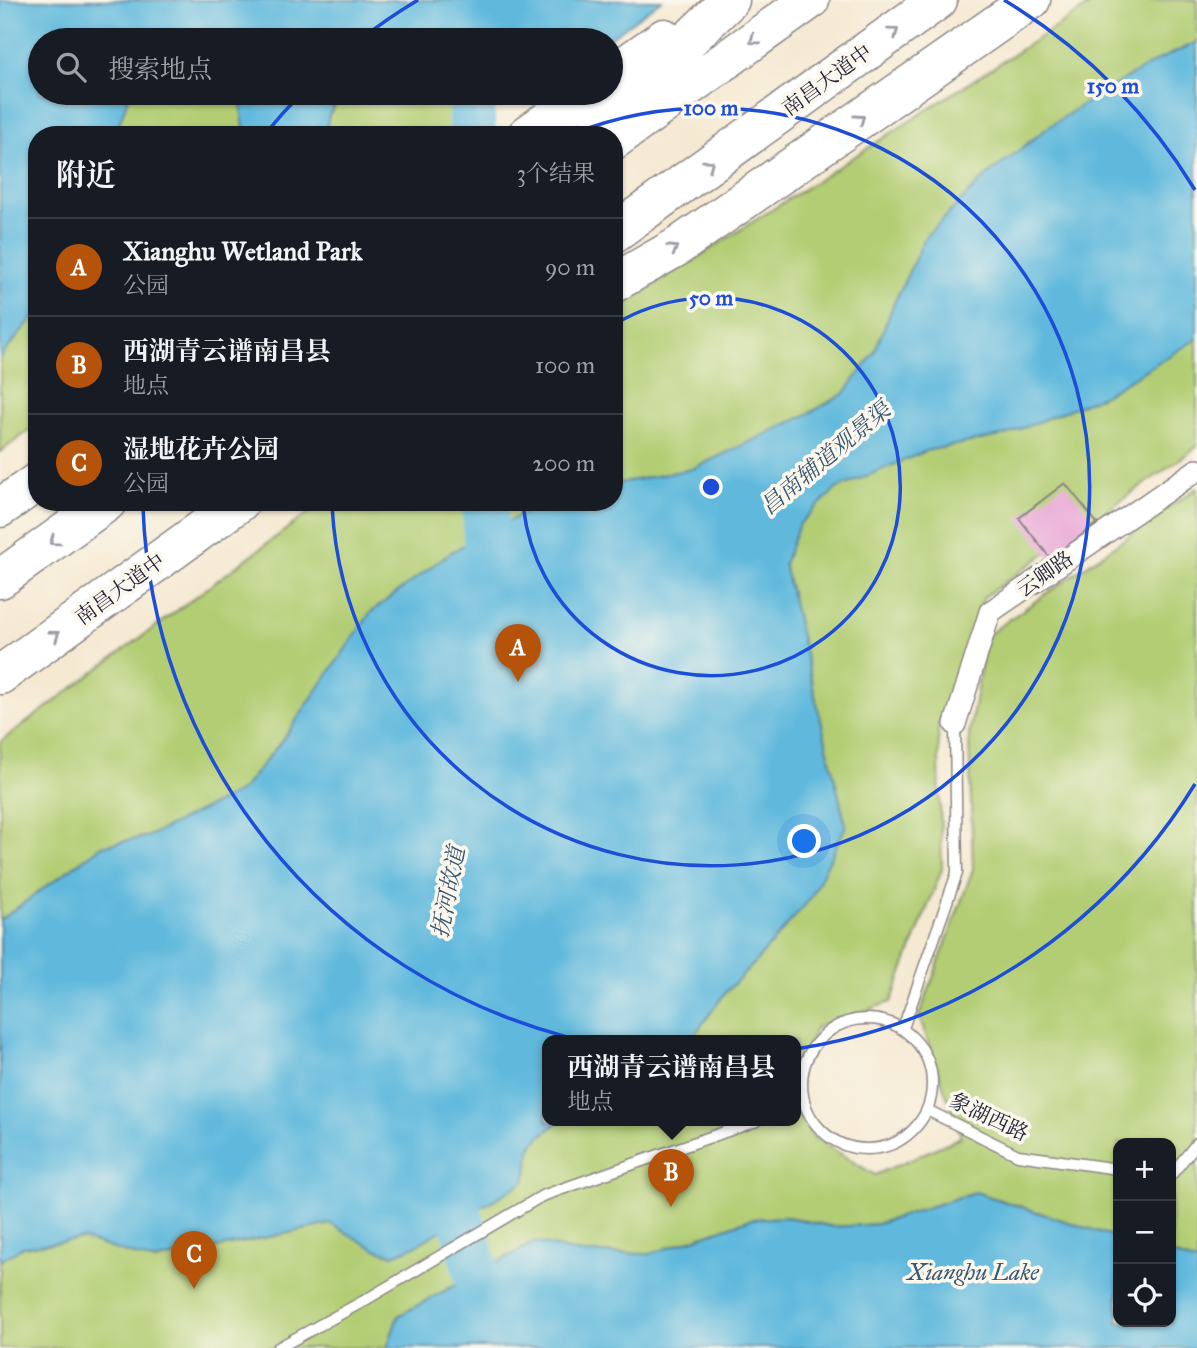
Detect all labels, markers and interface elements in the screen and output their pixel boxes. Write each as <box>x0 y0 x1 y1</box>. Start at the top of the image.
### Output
one-way arrow <box>886 27 899 40</box>
search box <box>28 28 623 105</box>
one-way arrow <box>749 32 762 44</box>
street label: 南昌大道中 <box>777 39 877 121</box>
icon: search <box>52 48 90 86</box>
text: 搜索地点 <box>108 53 212 85</box>
text: 150 m <box>1087 73 1139 99</box>
text: 100 m <box>684 95 739 121</box>
one-way arrow <box>852 115 865 127</box>
text: 附近 <box>56 157 116 193</box>
text: 3个结果 <box>517 159 595 187</box>
one-way arrow <box>701 160 714 173</box>
text: Xianghu Wetland Park <box>123 235 363 267</box>
one-way arrow <box>666 244 679 257</box>
text: A <box>71 253 87 281</box>
text: 90 m <box>545 253 595 281</box>
text: 公园 <box>123 271 169 299</box>
text: 50 m <box>689 285 733 311</box>
text: 西湖青云谱南昌县 <box>123 335 331 367</box>
text: B <box>71 351 87 379</box>
text: 100 m <box>535 351 595 379</box>
text: 地点 <box>123 371 169 399</box>
water label: 昌南辅道观景渠 <box>754 394 898 520</box>
text: 湿地花卉公园 <box>123 433 279 465</box>
text: C <box>71 449 87 477</box>
text: 200 m <box>533 449 595 477</box>
text: 公园 <box>123 469 169 497</box>
centre of rings <box>699 475 723 499</box>
one-way arrow <box>49 533 62 545</box>
street label: 云卿路 <box>1012 545 1078 603</box>
street label: 南昌大道中 <box>70 548 170 630</box>
pin: A <box>495 624 541 682</box>
one-way arrow <box>47 631 60 643</box>
your location <box>787 824 821 858</box>
water label: 抚河故道 <box>425 841 471 940</box>
popup <box>542 1035 801 1126</box>
text: 西湖青云谱南昌县 <box>567 1051 776 1083</box>
text: 地点 <box>567 1087 613 1115</box>
street label: 象湖西路 <box>945 1087 1033 1147</box>
map controls <box>1113 1138 1176 1327</box>
button: + <box>1113 1138 1176 1201</box>
pin: B <box>648 1149 694 1207</box>
button: − <box>1113 1201 1176 1264</box>
pin: C <box>171 1231 217 1289</box>
water label: Xianghu Lake <box>905 1258 1039 1286</box>
button: locate <box>1113 1264 1176 1327</box>

